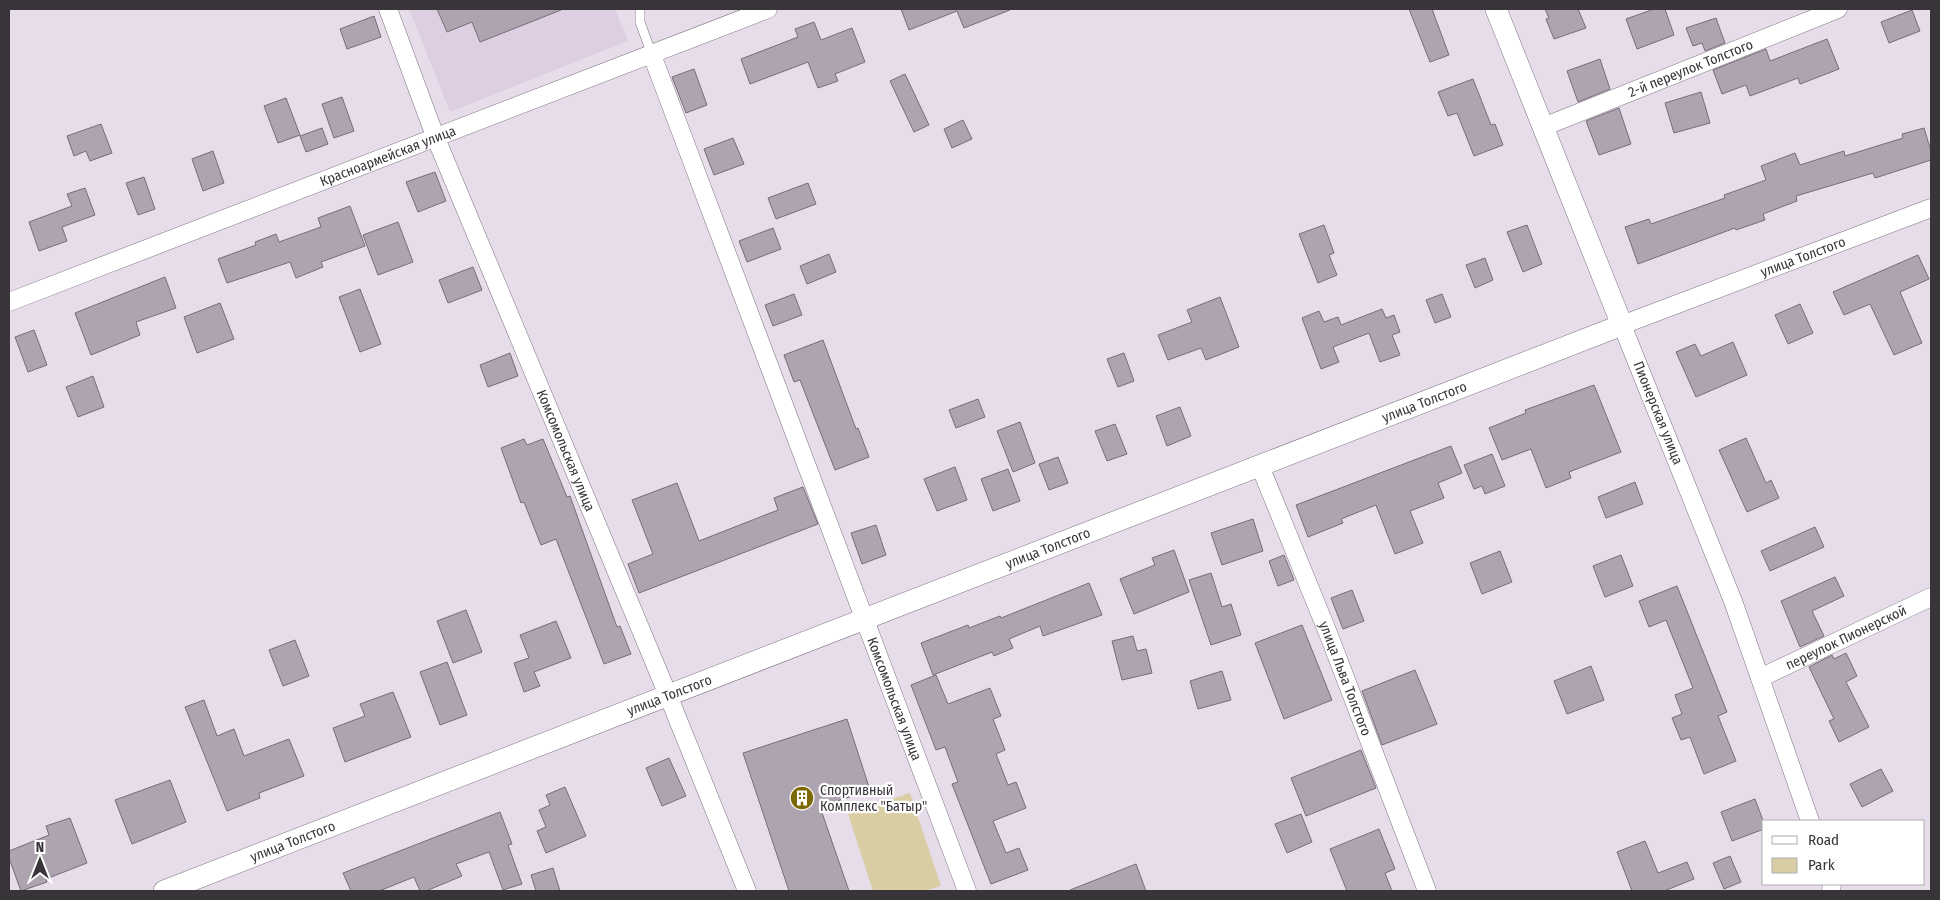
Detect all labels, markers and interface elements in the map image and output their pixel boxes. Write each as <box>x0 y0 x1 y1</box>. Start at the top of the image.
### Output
street label: 2-й переулок Толстого <box>1626 35 1755 100</box>
street label: Красноармейская улица <box>317 122 458 190</box>
street label: улица Толстого <box>1758 233 1848 280</box>
street label: Пионерская улица <box>1630 359 1686 467</box>
street label: улица Толстого <box>1379 378 1469 426</box>
street label: Комсомольская улица <box>533 387 599 514</box>
street label: улица Толстого <box>1003 524 1093 572</box>
street label: переулок Пионерской <box>1783 601 1909 673</box>
street label: улица Льва Толстого <box>1316 619 1375 738</box>
street label: Комсомольская улица <box>864 635 926 763</box>
street label: улица Толстого <box>624 671 714 719</box>
place label: Спортивный Комплекс "Батыр" <box>820 782 927 815</box>
building icon: Спортивный Комплекс "Батыр" <box>789 785 815 811</box>
street label: улица Толстого <box>248 817 338 865</box>
legend <box>1762 820 1925 885</box>
text: Road <box>1808 831 1839 849</box>
north arrow <box>15 835 65 885</box>
text: N <box>36 839 44 856</box>
text: Park <box>1808 856 1835 874</box>

